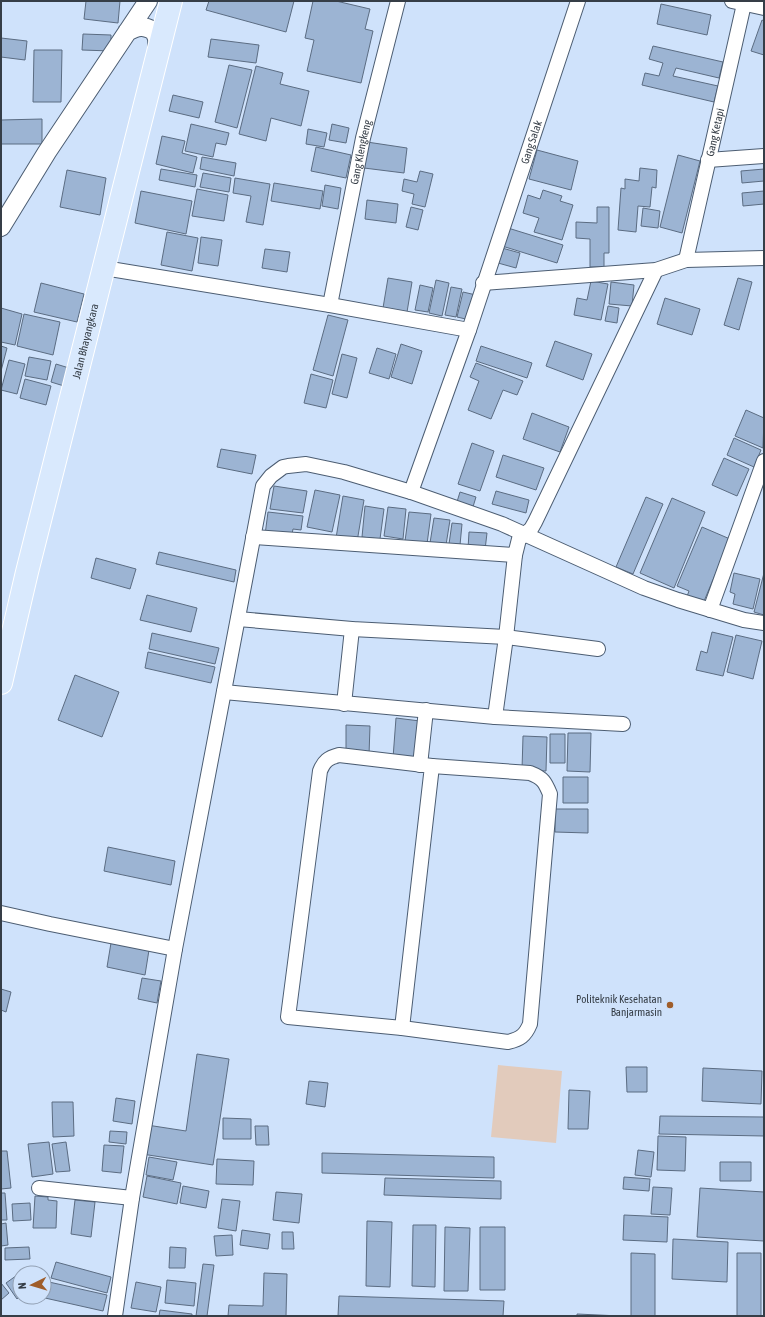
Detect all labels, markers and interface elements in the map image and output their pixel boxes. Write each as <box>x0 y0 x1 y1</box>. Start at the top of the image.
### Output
street label: Gang Ketapi <box>704 107 726 157</box>
street label: Gang Klengkeng <box>348 118 373 185</box>
street label: Gang Salak <box>518 119 544 165</box>
street label: Jalan Bhayangkara <box>70 302 100 380</box>
place label: Politeknik Kesehatan Banjarmasin <box>576 993 662 1018</box>
marker: Politeknik Kesehatan Banjarmasin <box>665 1000 675 1010</box>
north arrow <box>12 1265 52 1305</box>
text: N <box>16 1282 28 1290</box>

